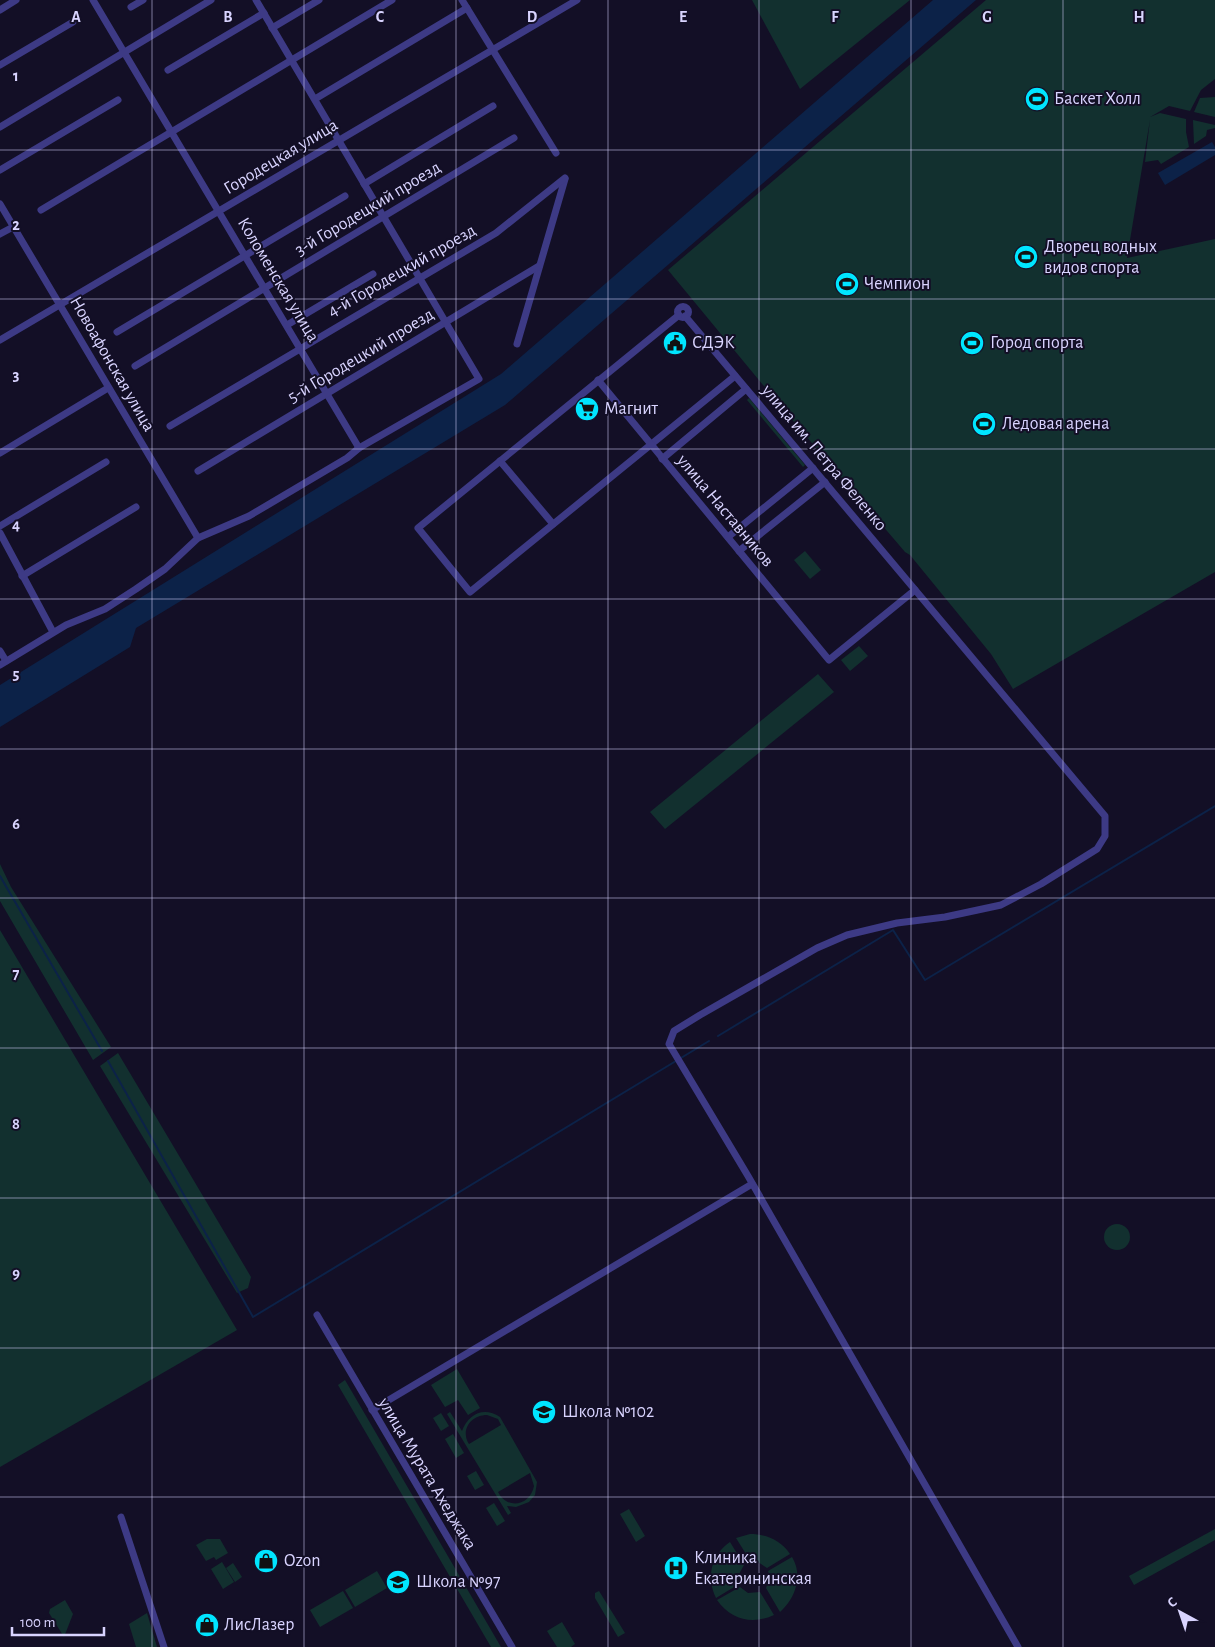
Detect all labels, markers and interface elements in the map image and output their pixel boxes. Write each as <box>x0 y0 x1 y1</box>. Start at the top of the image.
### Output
text: A <box>71 9 81 25</box>
text: B <box>223 9 233 25</box>
text: C <box>376 9 385 25</box>
text: D <box>527 9 538 25</box>
text: E <box>679 9 687 25</box>
text: F <box>831 9 839 25</box>
text: G <box>982 9 992 25</box>
text: H <box>1133 9 1145 25</box>
text: 1 <box>13 68 19 84</box>
sports icon: Баскет Холл <box>1024 86 1050 112</box>
place label: Баскет Холл <box>1054 90 1141 108</box>
street label: Городецкая улица <box>221 116 341 198</box>
street label: 3-й Городецкий проезд <box>292 158 444 260</box>
street label: Коломенская улица <box>234 215 322 345</box>
text: 2 <box>12 217 20 233</box>
street label: 4-й Городецкий проезд <box>325 221 479 321</box>
place label: Дворец водных видов спорта <box>1044 238 1157 277</box>
sports icon: Дворец водных видов спорта <box>1013 244 1039 270</box>
sports icon: Чемпион <box>834 271 860 297</box>
place label: Чемпион <box>864 275 930 293</box>
street label: Новоафонская улица <box>66 293 158 435</box>
street label: 5-й Городецкий проезд <box>285 305 437 407</box>
public building icon: СДЭК <box>662 330 688 356</box>
sports icon: Город спорта <box>959 330 985 356</box>
place label: СДЭК <box>692 334 735 352</box>
place label: Город спорта <box>990 334 1083 352</box>
text: 3 <box>13 367 20 383</box>
street label: улица им. Петра Феленко <box>757 381 890 534</box>
supermarket icon: Магнит <box>574 396 600 422</box>
place label: Магнит <box>604 400 659 418</box>
sports icon: Ледовая арена <box>971 411 997 437</box>
place label: Ледовая арена <box>1002 415 1109 433</box>
street label: улица Наставников <box>672 451 777 570</box>
text: 4 <box>12 517 20 533</box>
text: 5 <box>13 666 20 682</box>
text: 6 <box>12 816 20 832</box>
text: 7 <box>13 966 20 982</box>
text: 8 <box>12 1116 20 1132</box>
text: 9 <box>12 1265 20 1281</box>
street label: улица Мурата Ахеджака <box>374 1394 479 1553</box>
school or university icon: Школа №102 <box>531 1399 557 1425</box>
place label: Школа №102 <box>562 1403 654 1421</box>
shop icon: Ozon <box>253 1548 279 1574</box>
place label: Клиника Екатерининская <box>694 1549 812 1588</box>
place label: Ozon <box>284 1552 321 1570</box>
hospital icon: Клиника Екатерининская <box>663 1555 689 1581</box>
school or university icon: Школа №97 <box>385 1569 411 1595</box>
place label: Школа №97 <box>416 1573 500 1591</box>
north arrow <box>1155 1587 1205 1637</box>
text: С <box>1165 1595 1180 1611</box>
scale bar <box>12 1604 105 1636</box>
shop icon: ЛисЛазер <box>194 1612 220 1638</box>
text: 100 m <box>20 1615 55 1630</box>
place label: ЛисЛазер <box>224 1616 294 1634</box>

